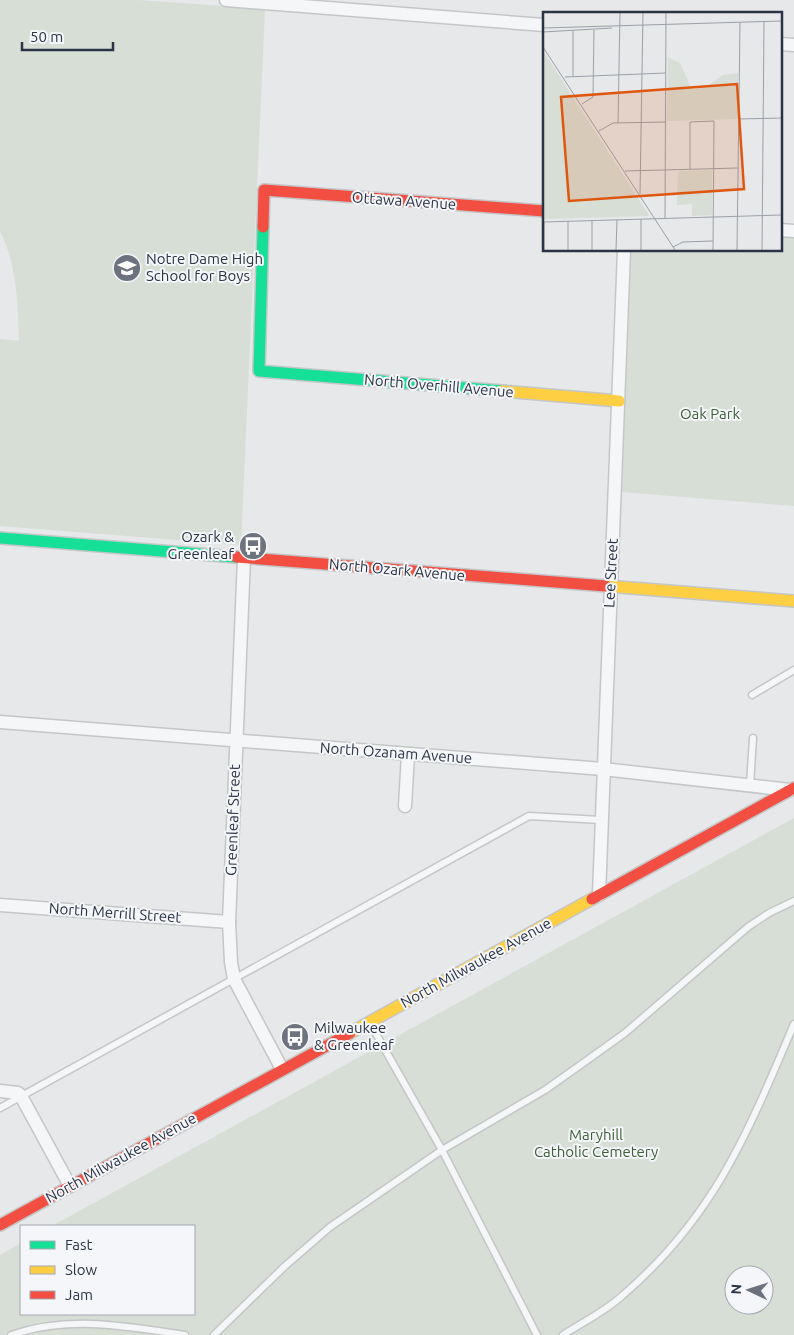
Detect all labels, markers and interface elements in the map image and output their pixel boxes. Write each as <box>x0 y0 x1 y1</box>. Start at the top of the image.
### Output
inset map <box>543 12 782 251</box>
scale bar <box>22 20 114 52</box>
text: 50 m <box>30 28 63 45</box>
street label: Ottawa Avenue <box>351 188 457 213</box>
place label: Notre Dame High School for Boys <box>146 250 263 284</box>
school or university icon: Notre Dame High School for Boys <box>112 253 142 283</box>
street label: North Overhill Avenue <box>364 370 515 401</box>
park label: Oak Park <box>680 405 741 422</box>
place label: Ozark & Greenleaf <box>168 528 234 562</box>
bus stop icon: Ozark & Greenleaf <box>238 531 268 561</box>
street label: Lee Street <box>600 538 621 608</box>
street label: North Ozark Avenue <box>328 555 466 584</box>
street label: North Ozanam Avenue <box>319 739 473 766</box>
street label: Greenleaf Street <box>222 764 243 876</box>
street label: North Merrill Street <box>48 899 182 926</box>
street label: North Milwaukee Avenue <box>398 914 554 1011</box>
place label: Milwaukee & Greenleaf <box>314 1019 394 1053</box>
bus stop icon: Milwaukee & Greenleaf <box>280 1022 310 1052</box>
street label: North Milwaukee Avenue <box>43 1109 199 1206</box>
park label: Maryhill Catholic Cemetery <box>534 1126 658 1160</box>
legend <box>20 1225 195 1315</box>
text: Fast <box>65 1236 93 1253</box>
text: Slow <box>65 1261 98 1278</box>
north arrow <box>724 1265 774 1315</box>
text: N <box>728 1283 744 1295</box>
text: Jam <box>65 1286 93 1303</box>

